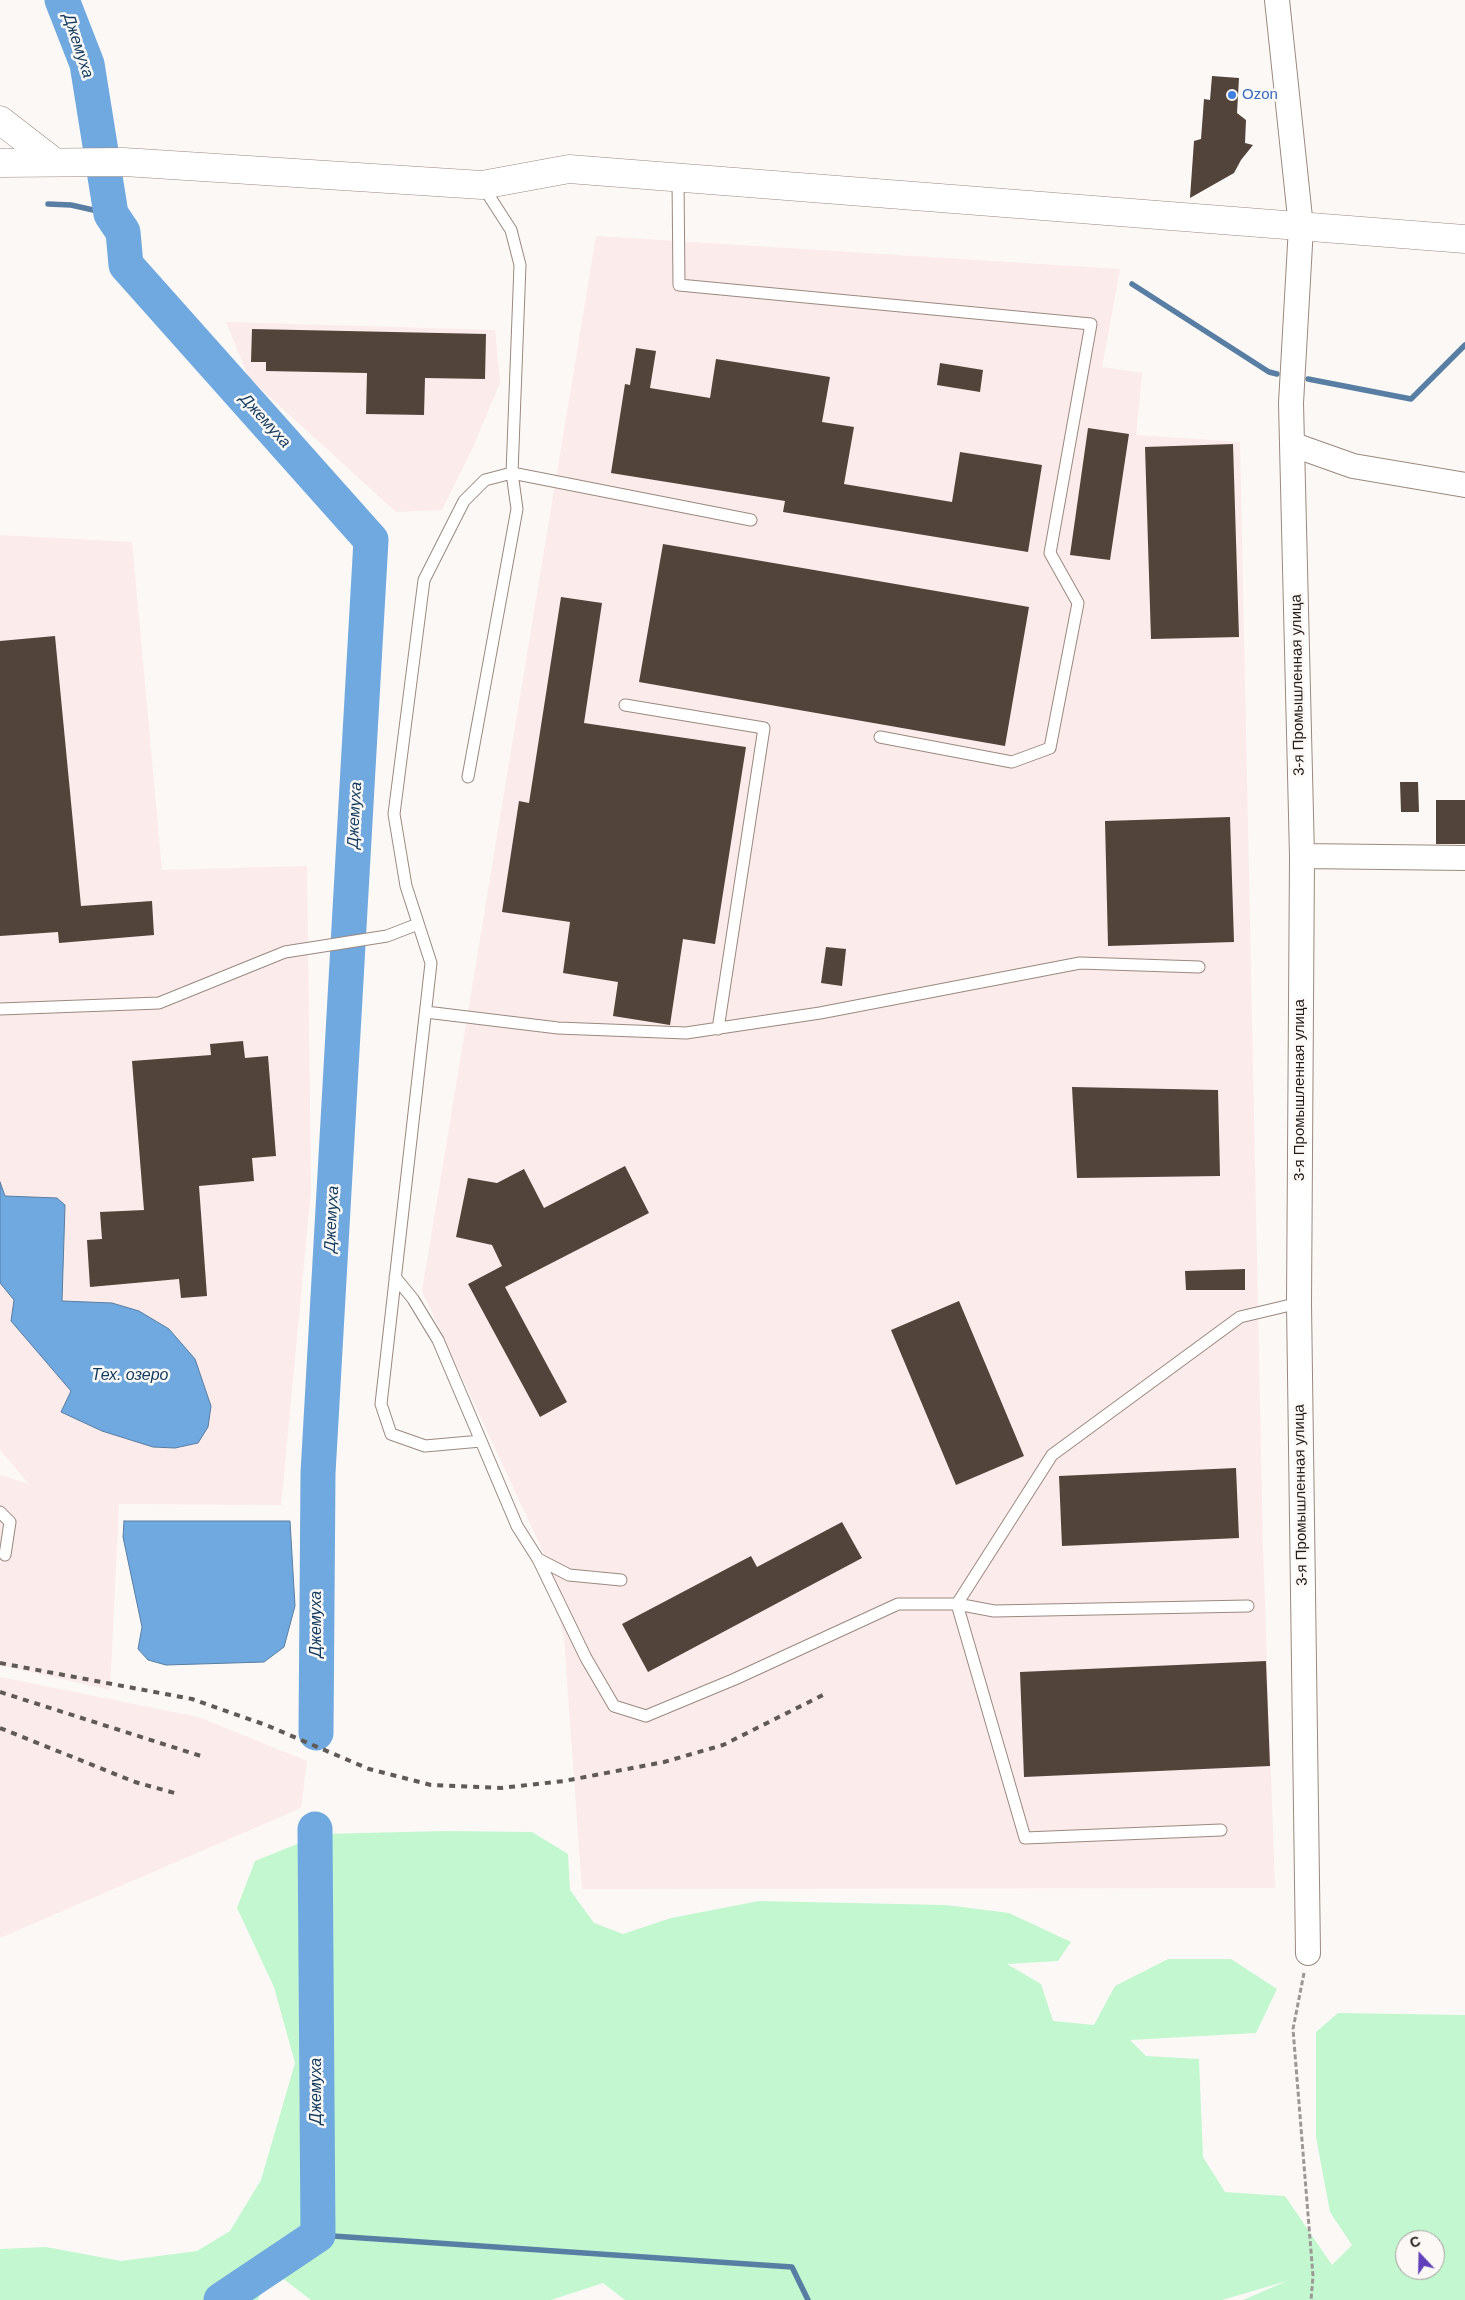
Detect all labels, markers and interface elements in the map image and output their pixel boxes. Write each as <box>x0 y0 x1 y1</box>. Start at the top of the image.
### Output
water label: Джемуха <box>59 11 97 81</box>
place label: Ozon <box>1242 86 1278 104</box>
marker: Ozon <box>1226 89 1238 101</box>
water label: Джемуха <box>236 390 294 452</box>
street label: 3-я Промышленная улица <box>1287 594 1309 776</box>
water label: Джемуха <box>344 781 366 849</box>
street label: 3-я Промышленная улица <box>1291 999 1309 1181</box>
water label: Джемуха <box>321 1185 343 1253</box>
water label: Тех. озеро <box>92 1366 168 1386</box>
street label: 3-я Промышленная улица <box>1290 1404 1312 1586</box>
water label: Джемуха <box>307 1591 327 1657</box>
water label: Джемуха <box>307 2058 327 2124</box>
north arrow <box>1395 2230 1445 2280</box>
text: С <box>1407 2233 1423 2251</box>

